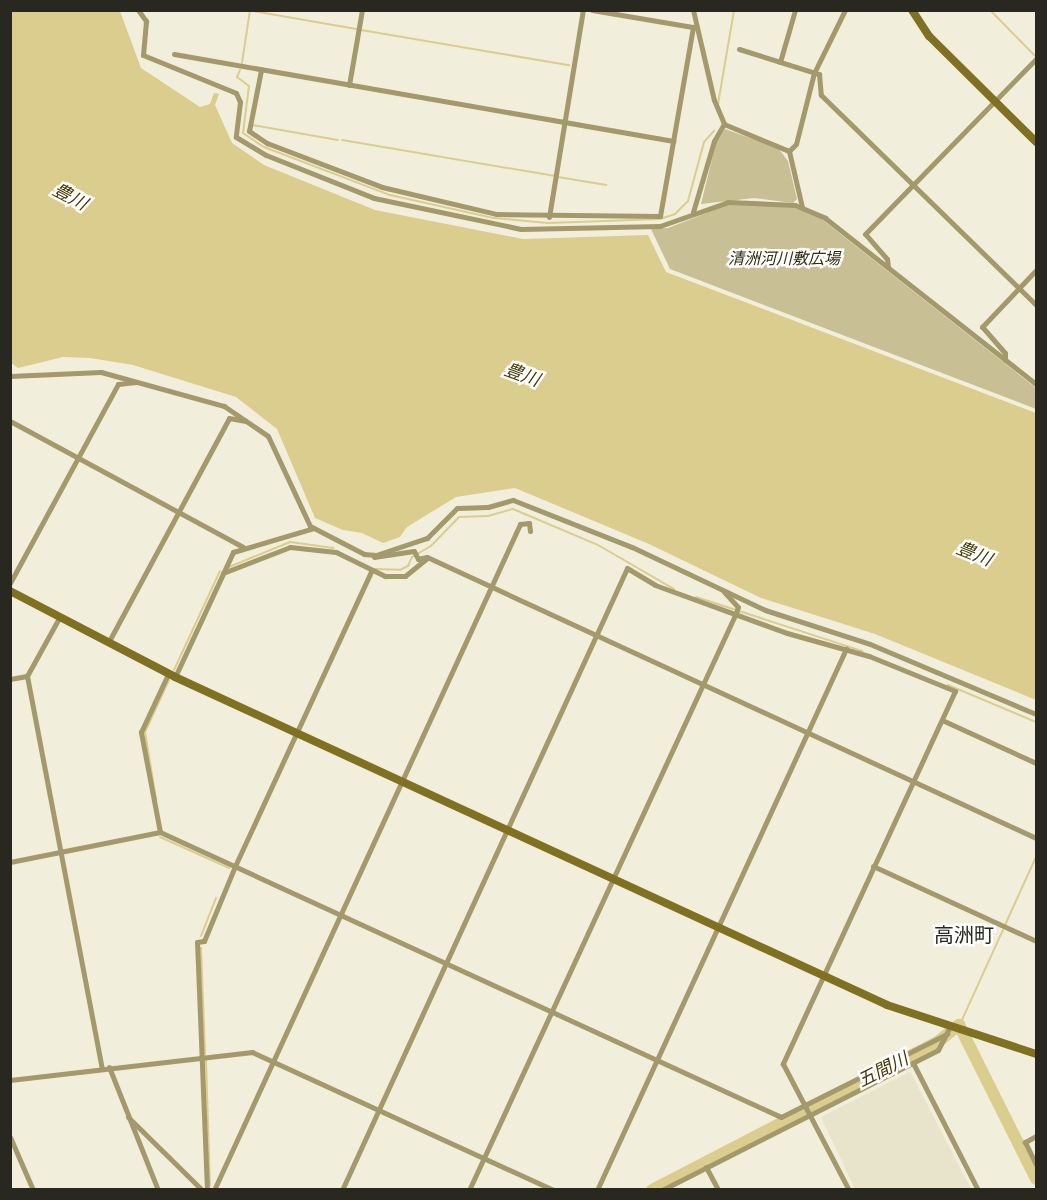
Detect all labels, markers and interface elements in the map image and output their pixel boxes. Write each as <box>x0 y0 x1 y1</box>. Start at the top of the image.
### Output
water label: 豊川 <box>49 179 91 215</box>
park label: 清洲河川敷広場 <box>728 248 840 268</box>
water label: 豊川 <box>501 359 543 391</box>
water label: 豊川 <box>953 537 995 571</box>
district label: 高洲町 <box>934 923 994 947</box>
water label: 五間川 <box>854 1048 912 1092</box>

